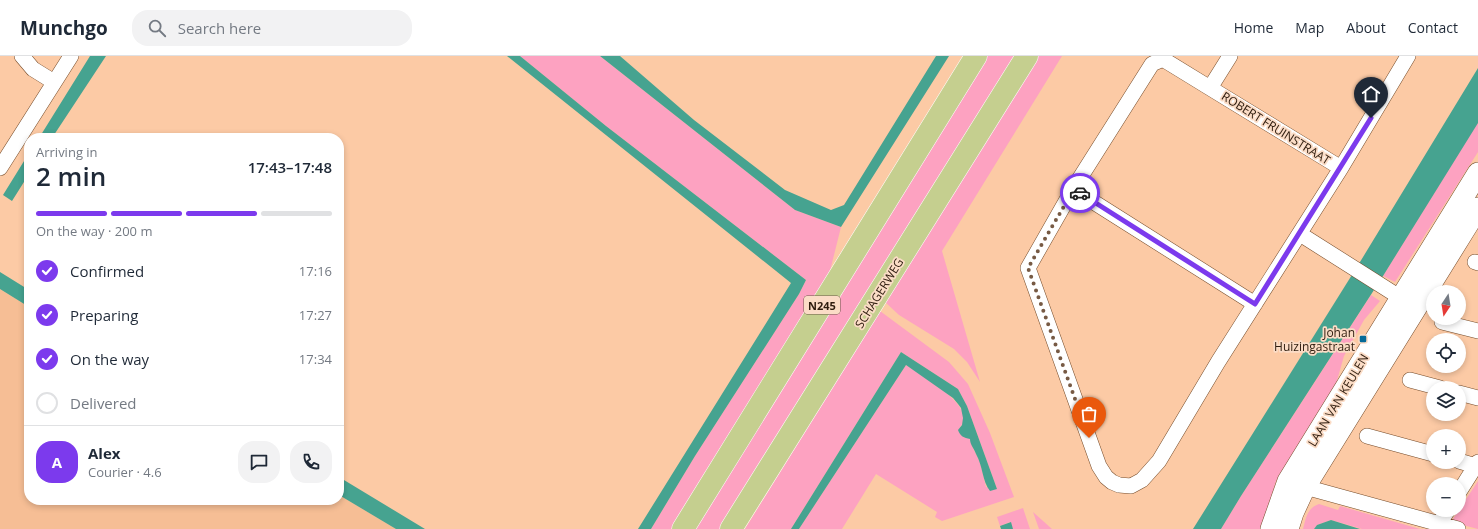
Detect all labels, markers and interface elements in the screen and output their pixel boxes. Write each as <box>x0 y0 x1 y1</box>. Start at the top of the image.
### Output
search box <box>132 10 412 46</box>
text: Munchgo <box>20 15 108 41</box>
icon: search <box>146 17 168 39</box>
text: Search here <box>178 18 261 38</box>
text: Home <box>1234 18 1273 37</box>
text: Map <box>1295 18 1324 37</box>
text: About <box>1346 18 1386 37</box>
text: Contact <box>1408 18 1458 37</box>
pin <box>1354 77 1388 118</box>
icon: home <box>1360 83 1382 105</box>
street label: ROBERT FRUINSTRAAT <box>1218 88 1334 169</box>
text: Arriving in <box>36 143 98 161</box>
text: 17:43–17:48 <box>248 157 332 177</box>
text: 2 min <box>36 158 106 194</box>
courier <box>1060 173 1100 213</box>
icon: car <box>1069 182 1091 204</box>
text: On the way · 200 m <box>36 222 152 240</box>
street label: SCHAGERWEG <box>851 255 907 331</box>
icon: check <box>36 260 58 282</box>
text: Confirmed <box>70 261 144 281</box>
text: 17:16 <box>299 262 332 280</box>
north arrow <box>1426 285 1466 325</box>
map controls <box>1426 285 1466 517</box>
road number: N245 <box>804 296 840 314</box>
icon: check <box>36 304 58 326</box>
text: Preparing <box>70 305 138 325</box>
text: 17:27 <box>299 306 332 324</box>
place label: Johan Huizingastraat <box>1274 324 1355 355</box>
button: locate <box>1426 333 1466 373</box>
marker: Johan Huizingastraat <box>1358 334 1368 344</box>
icon: check <box>36 348 58 370</box>
text: On the way <box>70 349 149 369</box>
text: 17:34 <box>299 350 332 368</box>
street label: LAAN VAN KEULEN <box>1304 351 1372 449</box>
button: layers <box>1426 381 1466 421</box>
text: Delivered <box>70 393 137 413</box>
pin <box>1072 397 1106 438</box>
icon: bag <box>1078 403 1100 425</box>
button: + <box>1426 429 1466 469</box>
button: chat <box>238 441 280 483</box>
button: phone <box>290 441 332 483</box>
text: Alex <box>88 443 120 463</box>
text: A <box>52 452 62 472</box>
text: Courier · 4.6 <box>88 463 162 481</box>
button: − <box>1426 477 1466 517</box>

